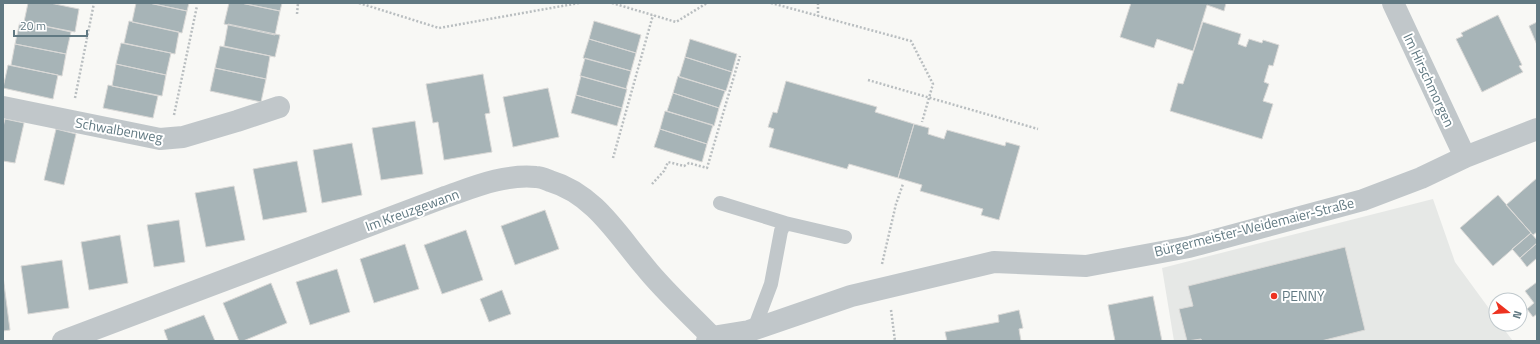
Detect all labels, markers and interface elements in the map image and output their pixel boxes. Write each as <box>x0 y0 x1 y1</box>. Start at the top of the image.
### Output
scale bar <box>14 12 87 38</box>
text: 20 m <box>20 16 46 35</box>
street label: Im Hirschmorgen <box>1399 29 1460 130</box>
street label: Schwalbenweg <box>74 111 165 148</box>
street label: Im Kreuzgewann <box>362 183 462 236</box>
street label: Bürgermeister-Weidemaier-Straße <box>1152 192 1356 262</box>
place label: PENNY <box>1282 285 1325 306</box>
marker: PENNY <box>1269 291 1279 301</box>
north arrow <box>1488 292 1528 332</box>
text: N <box>1509 309 1526 321</box>

